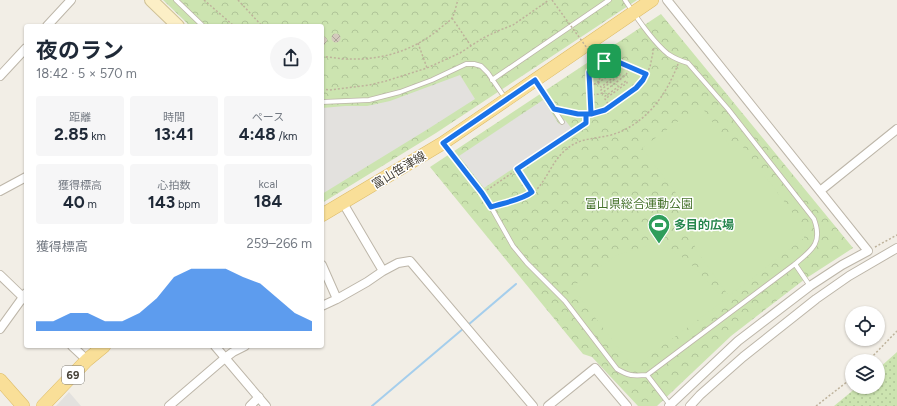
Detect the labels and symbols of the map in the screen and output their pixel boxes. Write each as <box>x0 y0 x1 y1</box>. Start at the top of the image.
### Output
pin <box>587 44 621 78</box>
street label: 富山笹津線 <box>370 149 428 191</box>
park label: 富山県総合運動公園 <box>585 197 693 211</box>
sports icon: 多目的広場 <box>646 212 672 245</box>
place label: 多目的広場 <box>674 218 734 232</box>
road number: 69 <box>62 366 84 384</box>

